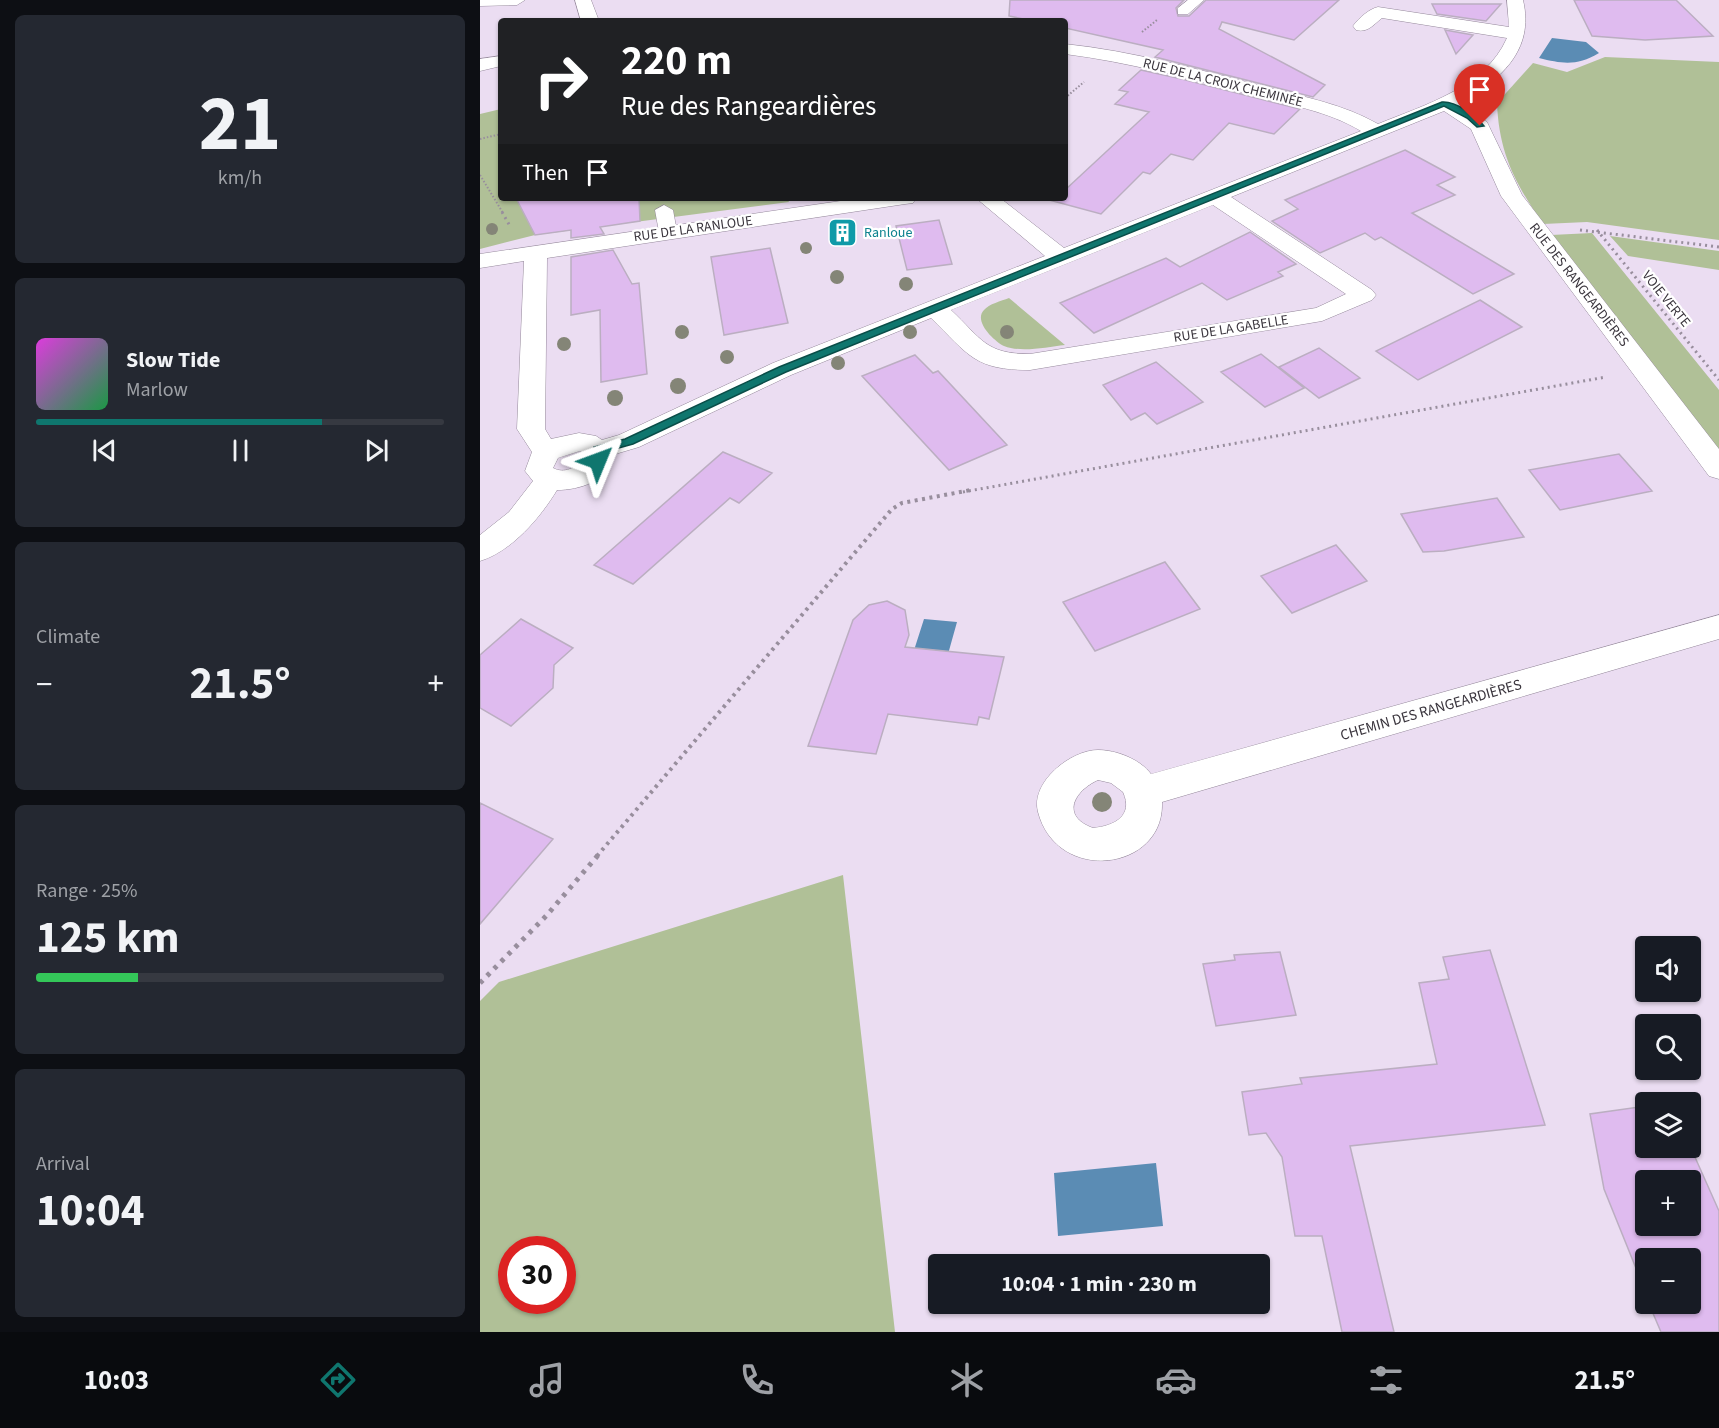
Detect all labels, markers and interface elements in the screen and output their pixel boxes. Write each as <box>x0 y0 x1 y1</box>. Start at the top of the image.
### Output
text: 220 m <box>621 31 732 91</box>
icon: right <box>522 42 600 120</box>
street label: RUE DE LA CROIX CHEMINÉE <box>1141 53 1305 113</box>
pin <box>1454 64 1505 126</box>
text: 21 <box>199 69 281 180</box>
icon: arrive <box>1463 73 1496 106</box>
text: Rue des Rangeardières <box>621 87 876 126</box>
icon: arrive <box>581 156 614 189</box>
text: Then <box>522 157 569 189</box>
text: km/h <box>218 164 262 192</box>
street label: RUE DE LA RANLOUE <box>632 211 754 247</box>
building icon: Ranloue <box>827 217 859 249</box>
street label: RUE DES RANGEARDIÈRES <box>1524 219 1634 351</box>
place label: Ranloue <box>864 223 912 243</box>
street label: VOIE VERTE <box>1637 266 1695 332</box>
street label: RUE DE LA GABELLE <box>1172 310 1290 348</box>
text: Slow Tide <box>126 344 220 376</box>
text: Marlow <box>126 376 188 404</box>
position arrow <box>566 429 630 493</box>
icon: previous <box>88 434 121 467</box>
icon: pause <box>224 434 257 467</box>
icon: next <box>360 434 393 467</box>
text: Climate <box>36 623 100 651</box>
text: 21.5° <box>189 652 291 716</box>
text: − <box>36 661 52 708</box>
text: + <box>428 661 444 708</box>
street label: CHEMIN DES RANGEARDIÈRES <box>1338 674 1524 746</box>
text: Range · 25% <box>36 877 137 905</box>
text: 125 km <box>36 906 180 970</box>
map controls <box>1635 936 1701 1314</box>
button: sound <box>1635 936 1701 1002</box>
button: search <box>1635 1014 1701 1080</box>
button: layers <box>1635 1092 1701 1158</box>
text: Arrival <box>36 1150 90 1178</box>
button: + <box>1635 1170 1701 1236</box>
text: 10:04 <box>36 1179 145 1243</box>
speed limit sign: 30 <box>498 1236 576 1314</box>
button: − <box>1635 1248 1701 1314</box>
text: 10:04 · 1 min · 230 m <box>1001 1268 1197 1300</box>
icon: directions <box>317 1359 359 1401</box>
icon: music <box>526 1359 568 1401</box>
icon: phone <box>736 1359 778 1401</box>
icon: climate <box>946 1359 988 1401</box>
icon: car <box>1155 1359 1197 1401</box>
icon: filters <box>1365 1359 1407 1401</box>
text: 10:03 <box>84 1361 149 1400</box>
text: 21.5° <box>1574 1361 1635 1400</box>

